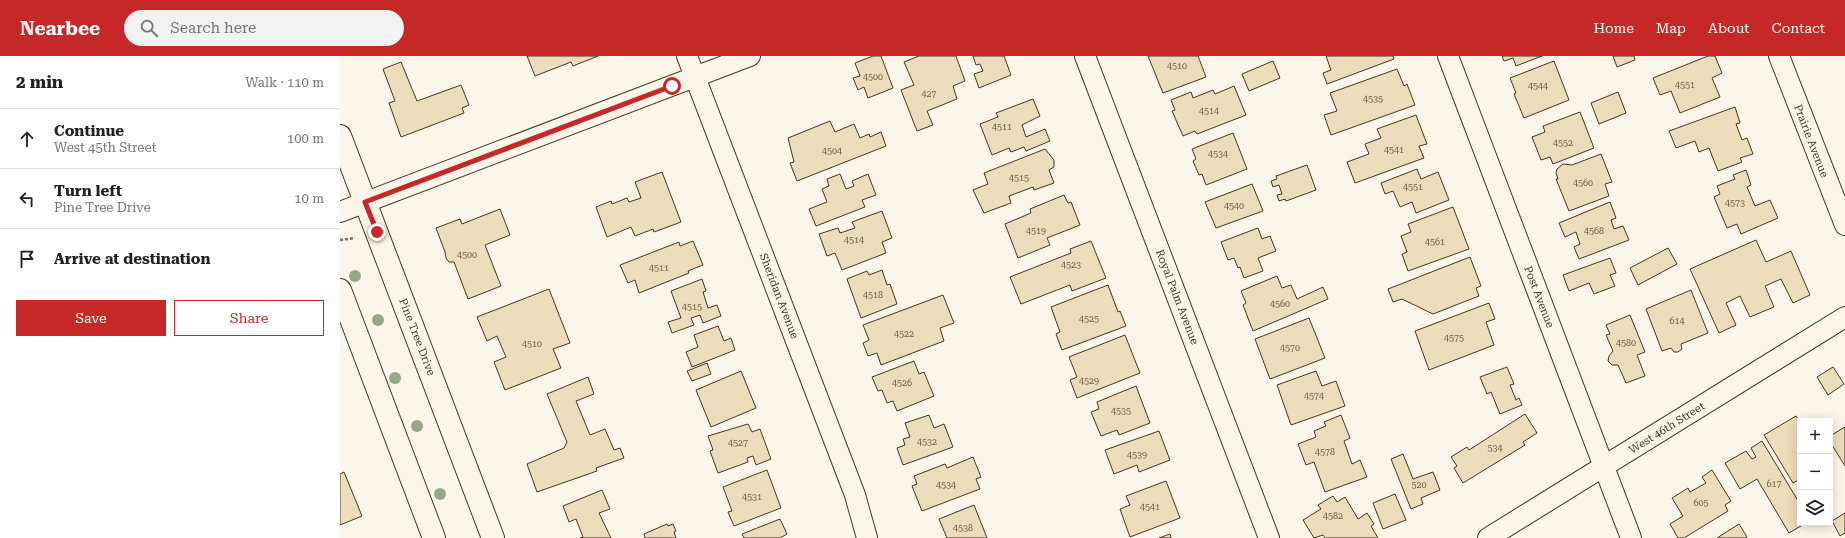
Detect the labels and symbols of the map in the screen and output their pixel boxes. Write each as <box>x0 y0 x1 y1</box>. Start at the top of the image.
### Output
house number: 4510 <box>1167 61 1187 71</box>
house number: 4500 <box>863 72 883 82</box>
route start <box>663 77 681 95</box>
house number: 4551 <box>1675 80 1695 90</box>
house number: 4544 <box>1528 81 1548 91</box>
house number: 427 <box>921 89 937 99</box>
house number: 4535 <box>1363 94 1383 104</box>
street label: Prairie Avenue <box>1791 103 1831 179</box>
house number: 4514 <box>1199 106 1219 116</box>
house number: 4511 <box>992 122 1012 132</box>
house number: 4552 <box>1553 138 1573 148</box>
house number: 4541 <box>1384 145 1404 155</box>
house number: 4504 <box>822 146 842 156</box>
house number: 4534 <box>1208 149 1228 159</box>
house number: 4515 <box>1009 173 1029 183</box>
house number: 4560 <box>1573 178 1593 188</box>
house number: 4551 <box>1403 182 1423 192</box>
house number: 4573 <box>1725 198 1745 208</box>
house number: 4540 <box>1224 201 1244 211</box>
route end <box>368 223 386 241</box>
house number: 4519 <box>1026 226 1046 236</box>
house number: 4568 <box>1584 226 1604 236</box>
house number: 4514 <box>844 235 864 245</box>
house number: 4561 <box>1425 237 1445 247</box>
street label: Royal Palm Avenue <box>1153 248 1201 346</box>
house number: 4500 <box>457 250 477 260</box>
street label: Sheridan Avenue <box>757 251 801 341</box>
house number: 4523 <box>1061 260 1081 270</box>
house number: 4511 <box>649 263 669 273</box>
street label: Post Avenue <box>1521 264 1557 330</box>
house number: 4518 <box>863 290 883 300</box>
street label: Pine Tree Drive <box>396 296 438 378</box>
house number: 4560 <box>1270 299 1290 309</box>
house number: 4515 <box>682 302 702 312</box>
house number: 4525 <box>1079 314 1099 324</box>
house number: 614 <box>1669 316 1685 326</box>
house number: 4522 <box>894 329 914 339</box>
house number: 4575 <box>1444 333 1464 343</box>
house number: 4580 <box>1616 338 1636 348</box>
house number: 4510 <box>522 339 542 349</box>
house number: 4570 <box>1280 343 1300 353</box>
house number: 4529 <box>1079 376 1099 386</box>
house number: 4526 <box>892 378 912 388</box>
house number: 4574 <box>1304 391 1324 401</box>
street label: West 46th Street <box>1627 400 1707 456</box>
house number: 4535 <box>1111 406 1131 416</box>
house number: 4532 <box>917 437 937 447</box>
house number: 4527 <box>728 438 748 448</box>
house number: 534 <box>1487 443 1503 453</box>
house number: 4578 <box>1315 447 1335 457</box>
house number: 4539 <box>1127 450 1147 460</box>
house number: 617 <box>1766 479 1782 489</box>
house number: 4534 <box>936 480 956 490</box>
house number: 520 <box>1411 480 1427 490</box>
house number: 4531 <box>742 492 762 502</box>
house number: 605 <box>1693 498 1709 508</box>
house number: 4541 <box>1140 502 1160 512</box>
house number: 4582 <box>1323 511 1343 521</box>
house number: 4538 <box>953 523 973 533</box>

